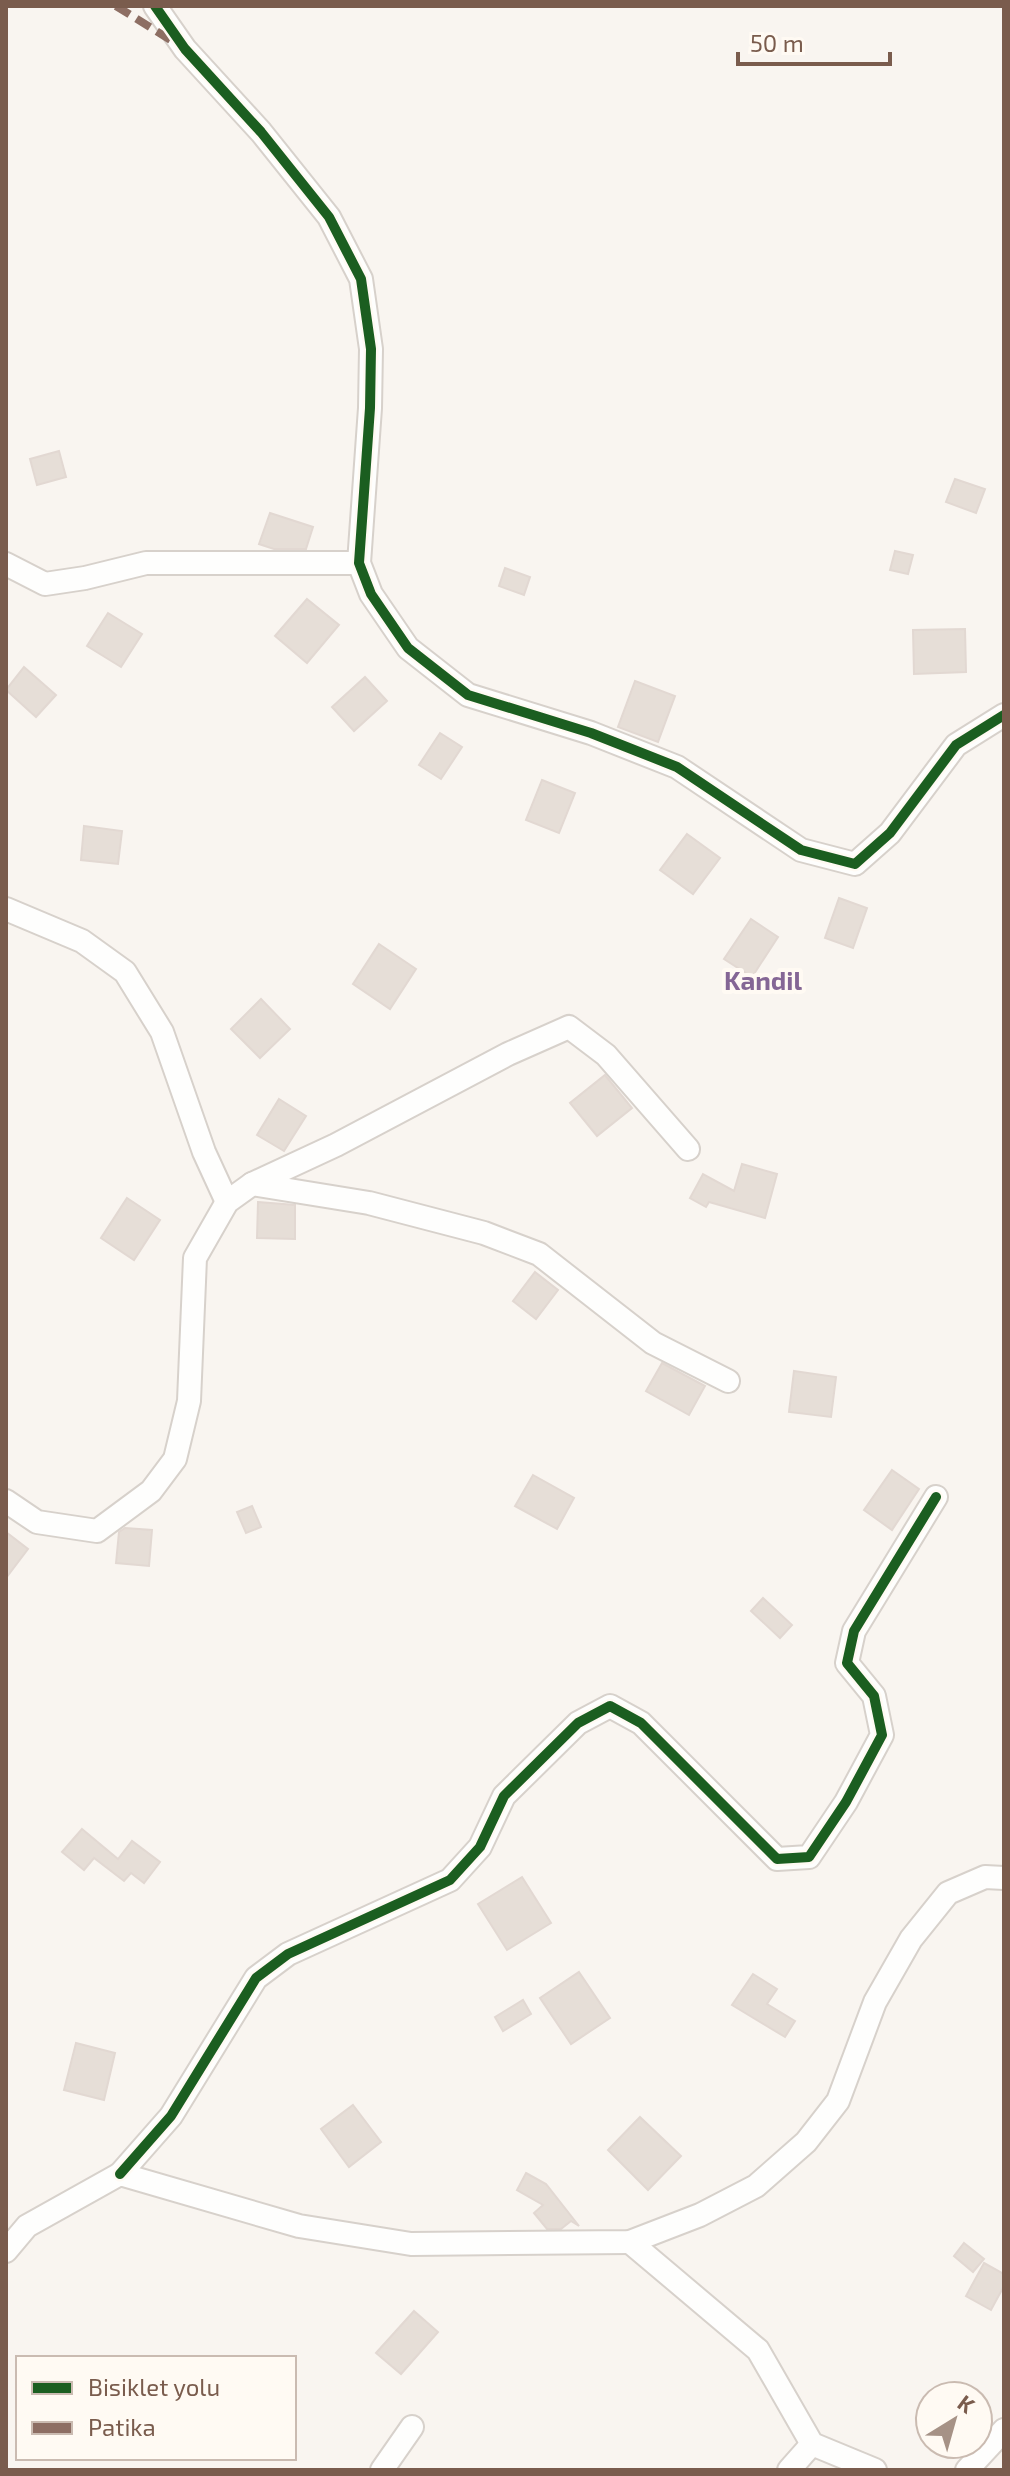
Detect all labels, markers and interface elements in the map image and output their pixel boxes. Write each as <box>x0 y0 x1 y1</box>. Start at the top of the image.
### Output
scale bar <box>738 16 890 66</box>
text: 50 m <box>750 28 804 57</box>
district label: Kandil <box>724 964 803 995</box>
legend <box>16 2356 296 2460</box>
text: Bisiklet yolu <box>88 2372 220 2401</box>
north arrow <box>914 2380 994 2460</box>
text: K <box>953 2389 980 2418</box>
text: Patika <box>88 2412 156 2441</box>

